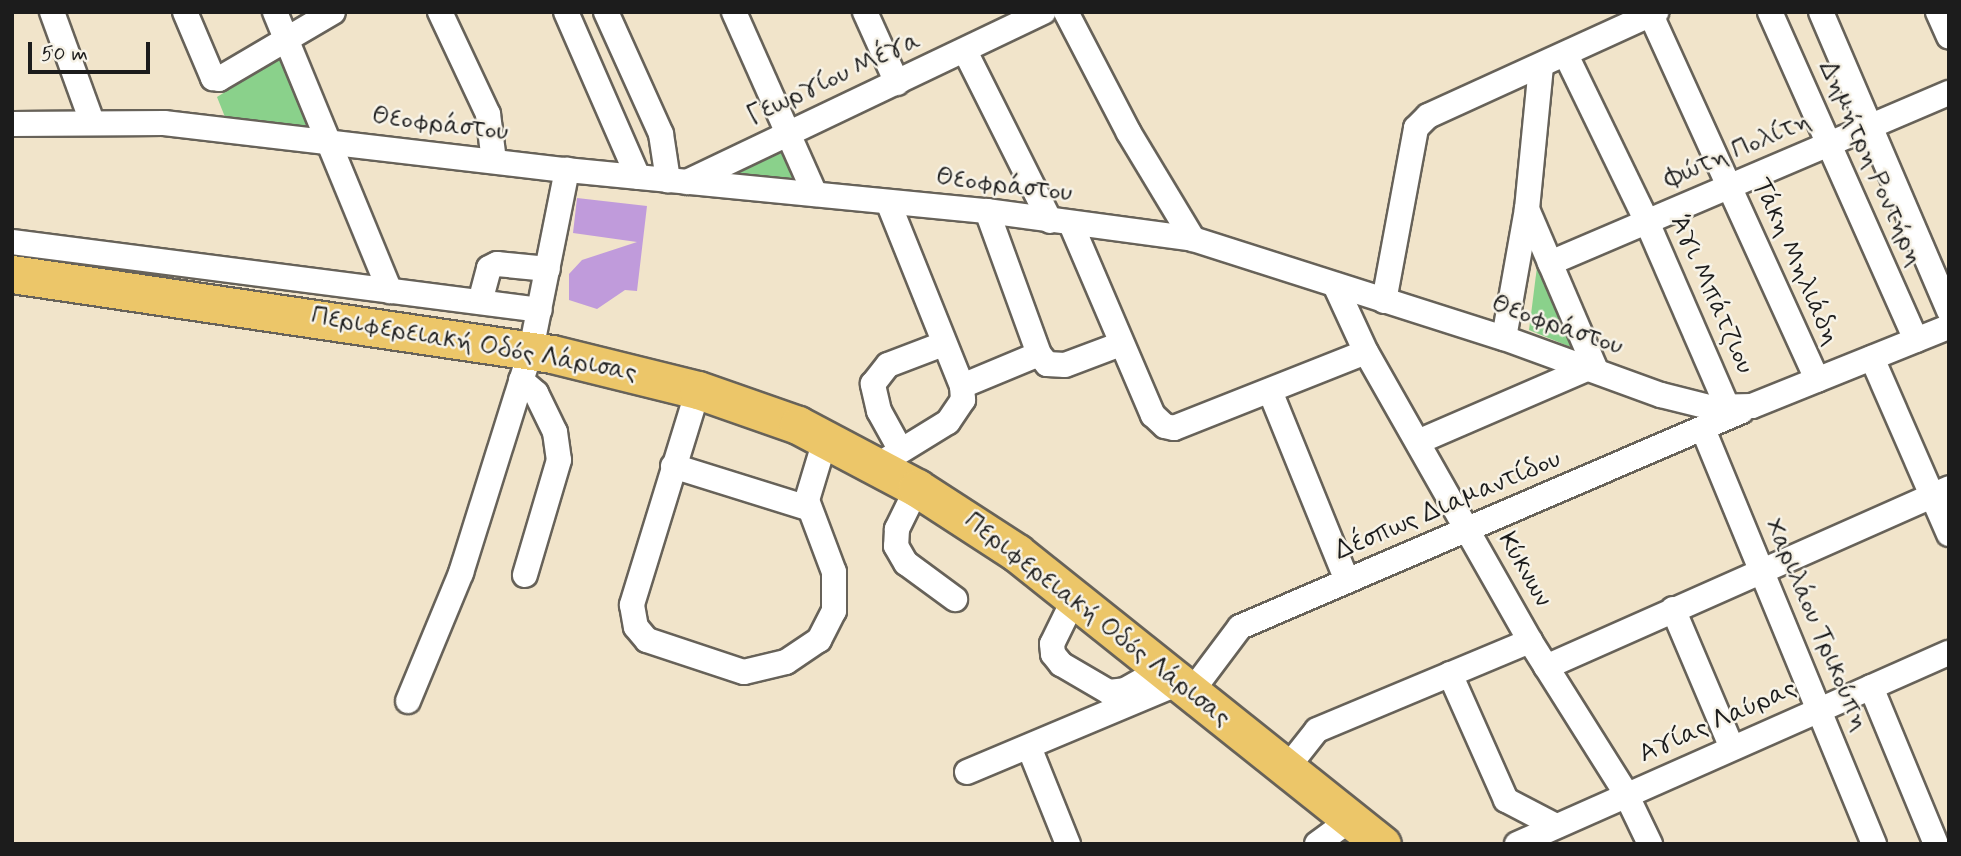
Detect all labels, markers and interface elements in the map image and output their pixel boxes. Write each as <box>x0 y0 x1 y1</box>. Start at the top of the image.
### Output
street label: Γεωργίου Μέγα <box>742 25 926 133</box>
scale bar <box>32 28 154 72</box>
text: 50 m <box>41 40 88 68</box>
street label: Δημήτρη Ροντήρη <box>1811 57 1929 271</box>
street label: Θεοφράστου <box>370 101 510 149</box>
street label: Φώτη Πολίτη <box>1660 106 1816 196</box>
street label: Θεοφράστου <box>934 162 1074 210</box>
street label: Τάκη Μηλιάδη <box>1744 174 1846 350</box>
street label: Άγι Μπάτζιου <box>1662 211 1760 379</box>
street label: Θεοφράστου <box>1487 289 1627 363</box>
street label: Περιφερειακή Οδός Λάρισας <box>309 301 639 389</box>
street label: Δέσπως Διαμαντίδου <box>1330 444 1566 568</box>
street label: Περιφερειακή Οδός Λάρισας <box>957 506 1237 734</box>
street label: Χαριλάου Τρικούπη <box>1757 514 1875 736</box>
street label: Κύκνων <box>1490 527 1558 613</box>
street label: Αγίας Λαύρας <box>1634 673 1802 771</box>

